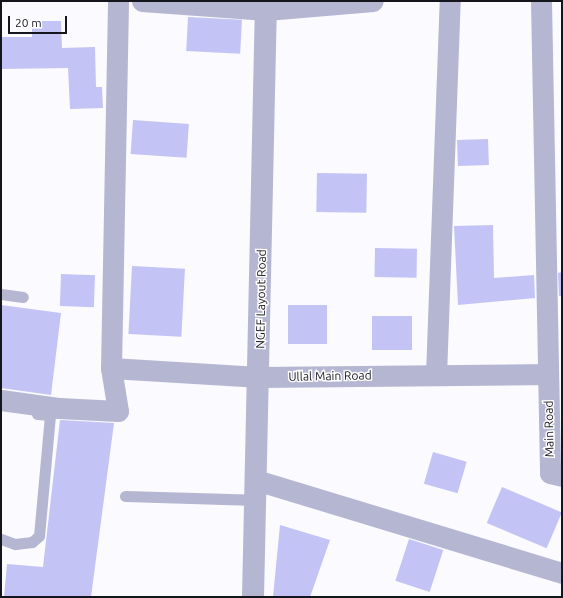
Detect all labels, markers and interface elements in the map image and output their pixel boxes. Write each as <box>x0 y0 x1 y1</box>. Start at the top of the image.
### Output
scale bar <box>10 8 69 34</box>
text: 20 m <box>15 16 42 29</box>
street label: NGEF Layout Road <box>253 249 269 349</box>
street label: Ullal Main Road <box>288 368 372 384</box>
street label: Main Road <box>541 400 557 458</box>

